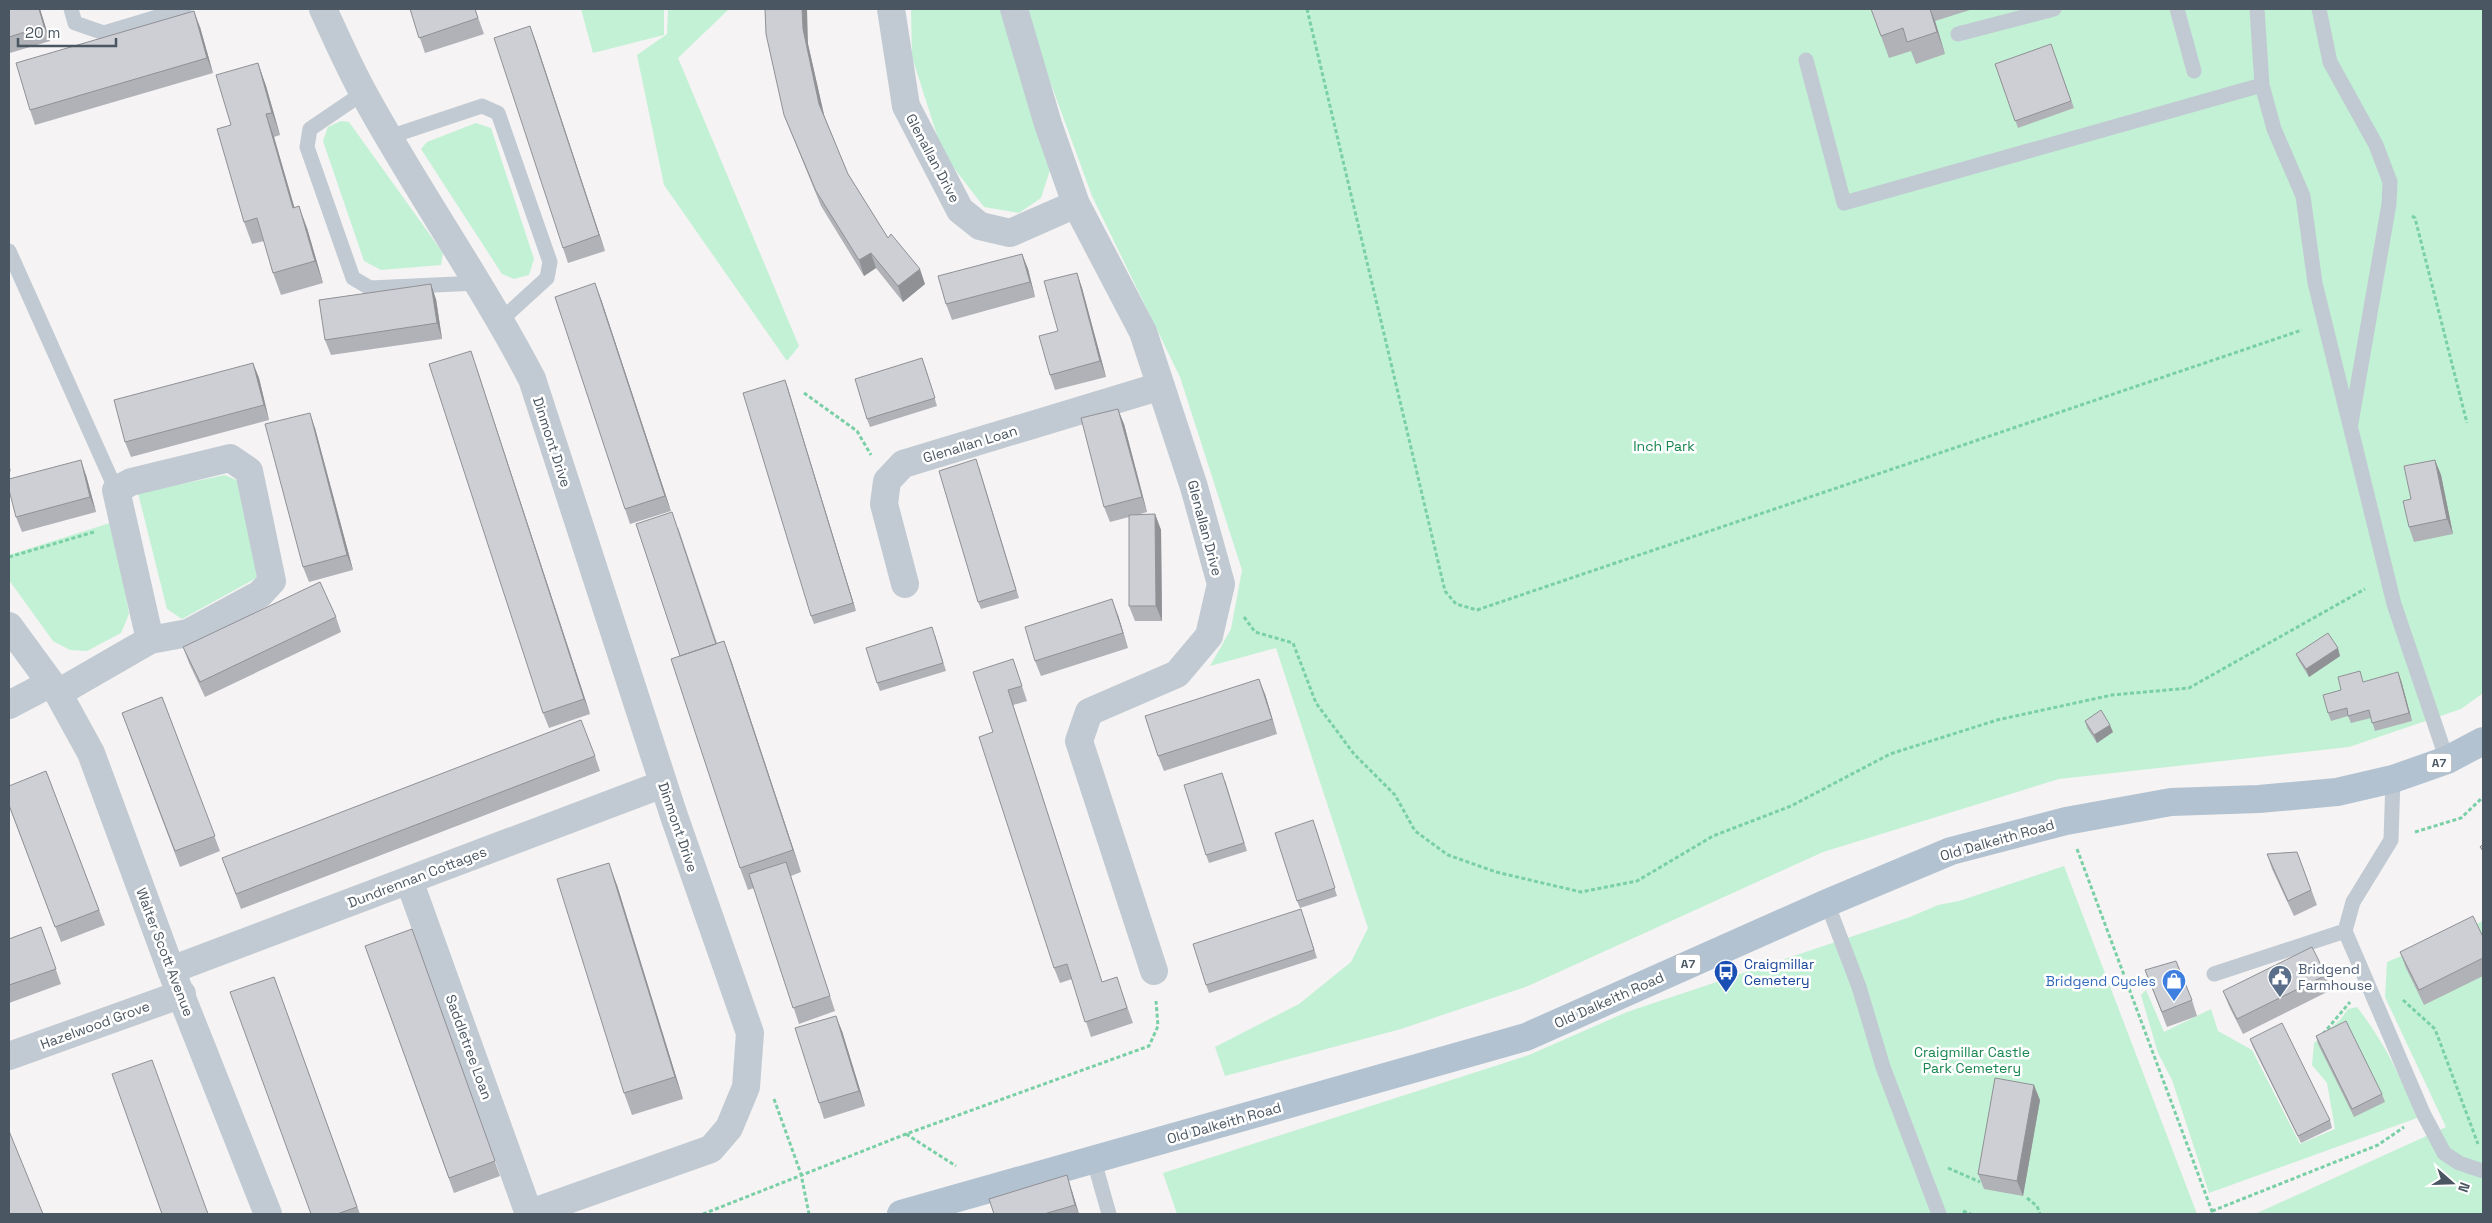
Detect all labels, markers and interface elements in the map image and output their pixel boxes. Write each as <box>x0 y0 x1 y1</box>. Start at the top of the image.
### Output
scale bar <box>18 15 115 47</box>
text: 20 m <box>25 23 60 42</box>
street label: Glenallan Drive <box>902 110 964 206</box>
street label: Dinmont Drive <box>529 395 575 489</box>
street label: Glenallan Loan <box>921 421 1019 467</box>
park label: Inch Park <box>1633 437 1695 455</box>
street label: Glenallan Drive <box>1184 478 1226 578</box>
road number: A7 <box>2426 754 2452 772</box>
street label: Dinmont Drive <box>654 780 702 874</box>
street label: Old Dalkeith Road <box>1938 815 2056 865</box>
street label: Dundrennan Cottages <box>345 842 489 912</box>
street label: Walter Scott Avenue <box>132 885 198 1019</box>
road number: A7 <box>1676 954 1700 974</box>
place label: Craigmillar Cemetery <box>1744 955 1814 989</box>
bus stop icon: Craigmillar Cemetery <box>1713 959 1739 993</box>
place label: Bridgend Farmhouse <box>2298 960 2372 994</box>
public building icon: Bridgend Farmhouse <box>2267 964 2293 998</box>
street label: Old Dalkeith Road <box>1551 968 1667 1032</box>
shop icon: Bridgend Cycles <box>2161 968 2187 1002</box>
place label: Bridgend Cycles <box>2046 972 2156 990</box>
street label: Saddletree Loan <box>442 992 496 1102</box>
street label: Hazelwood Grove <box>38 997 152 1053</box>
park label: Craigmillar Castle Park Cemetery <box>1914 1043 2030 1077</box>
street label: Old Dalkeith Road <box>1165 1098 1283 1148</box>
north arrow <box>2427 1158 2477 1208</box>
text: N <box>2454 1180 2474 1195</box>

